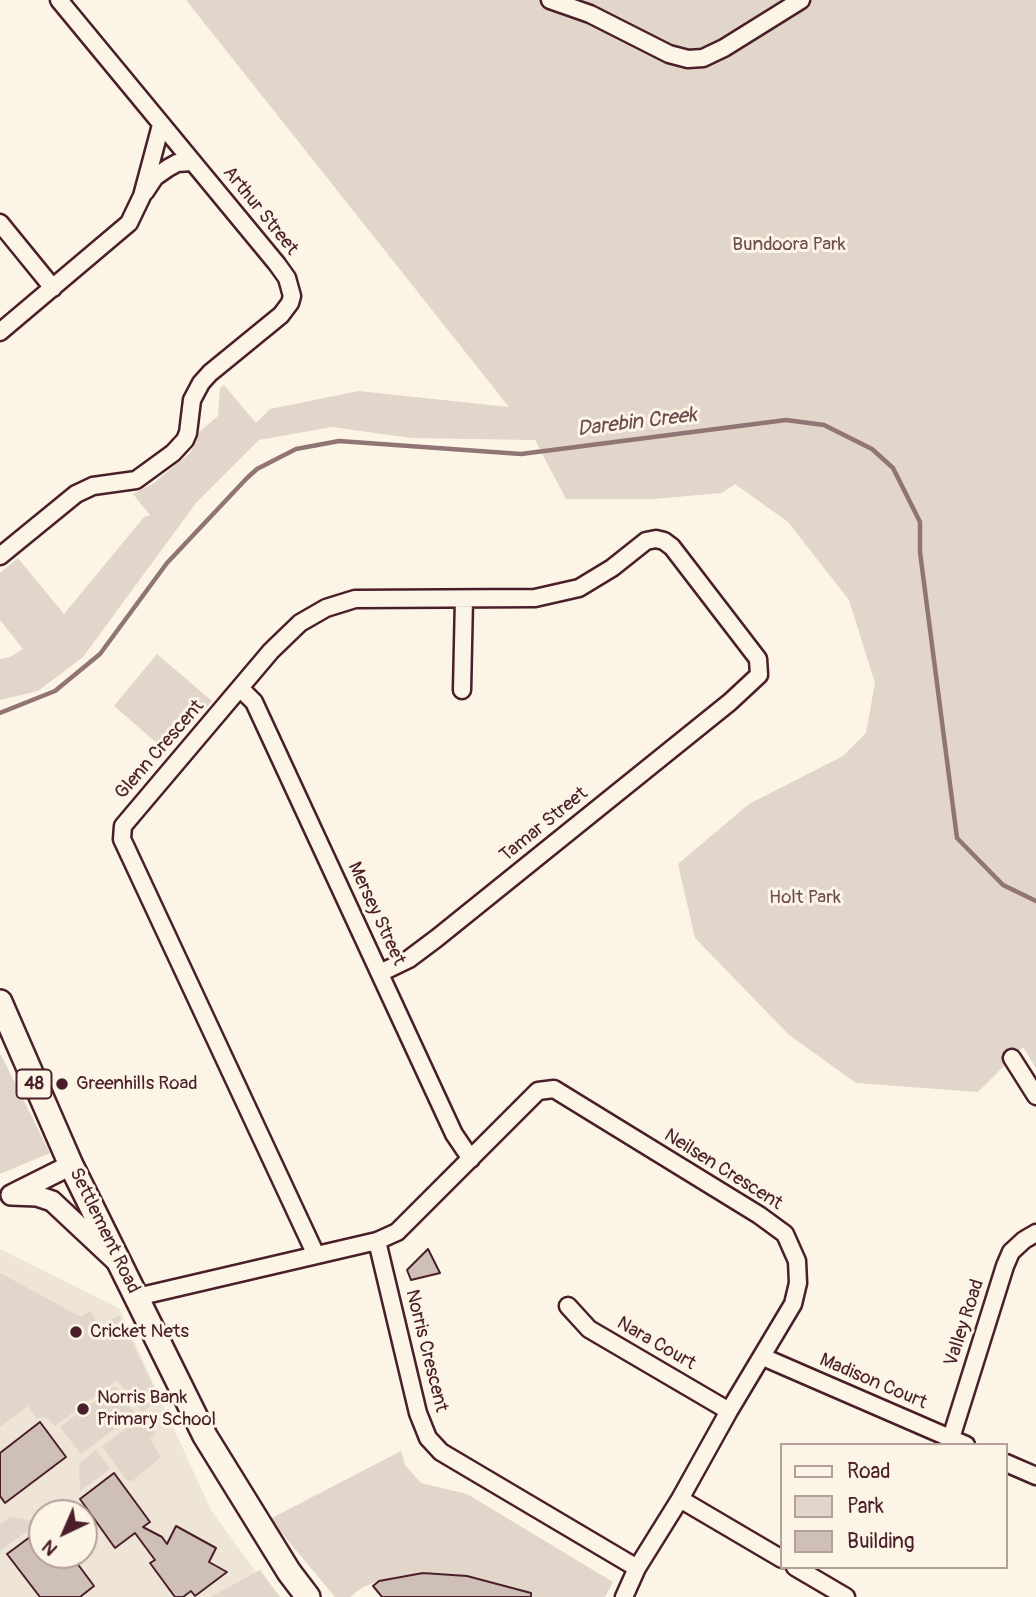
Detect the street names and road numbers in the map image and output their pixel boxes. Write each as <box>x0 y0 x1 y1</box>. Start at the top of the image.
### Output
street label: Arthur Street <box>217 162 303 260</box>
street label: Glenn Crescent <box>111 696 209 804</box>
street label: Tamar Street <box>495 783 593 867</box>
street label: Mersey Street <box>342 859 410 969</box>
road number: 48 <box>16 1070 52 1098</box>
street label: Neilsen Crescent <box>660 1124 786 1216</box>
street label: Settlement Road <box>64 1164 144 1298</box>
street label: Valley Road <box>940 1277 990 1369</box>
street label: Norris Crescent <box>400 1287 452 1415</box>
street label: Nara Court <box>612 1312 700 1376</box>
street label: Madison Court <box>816 1349 930 1415</box>

